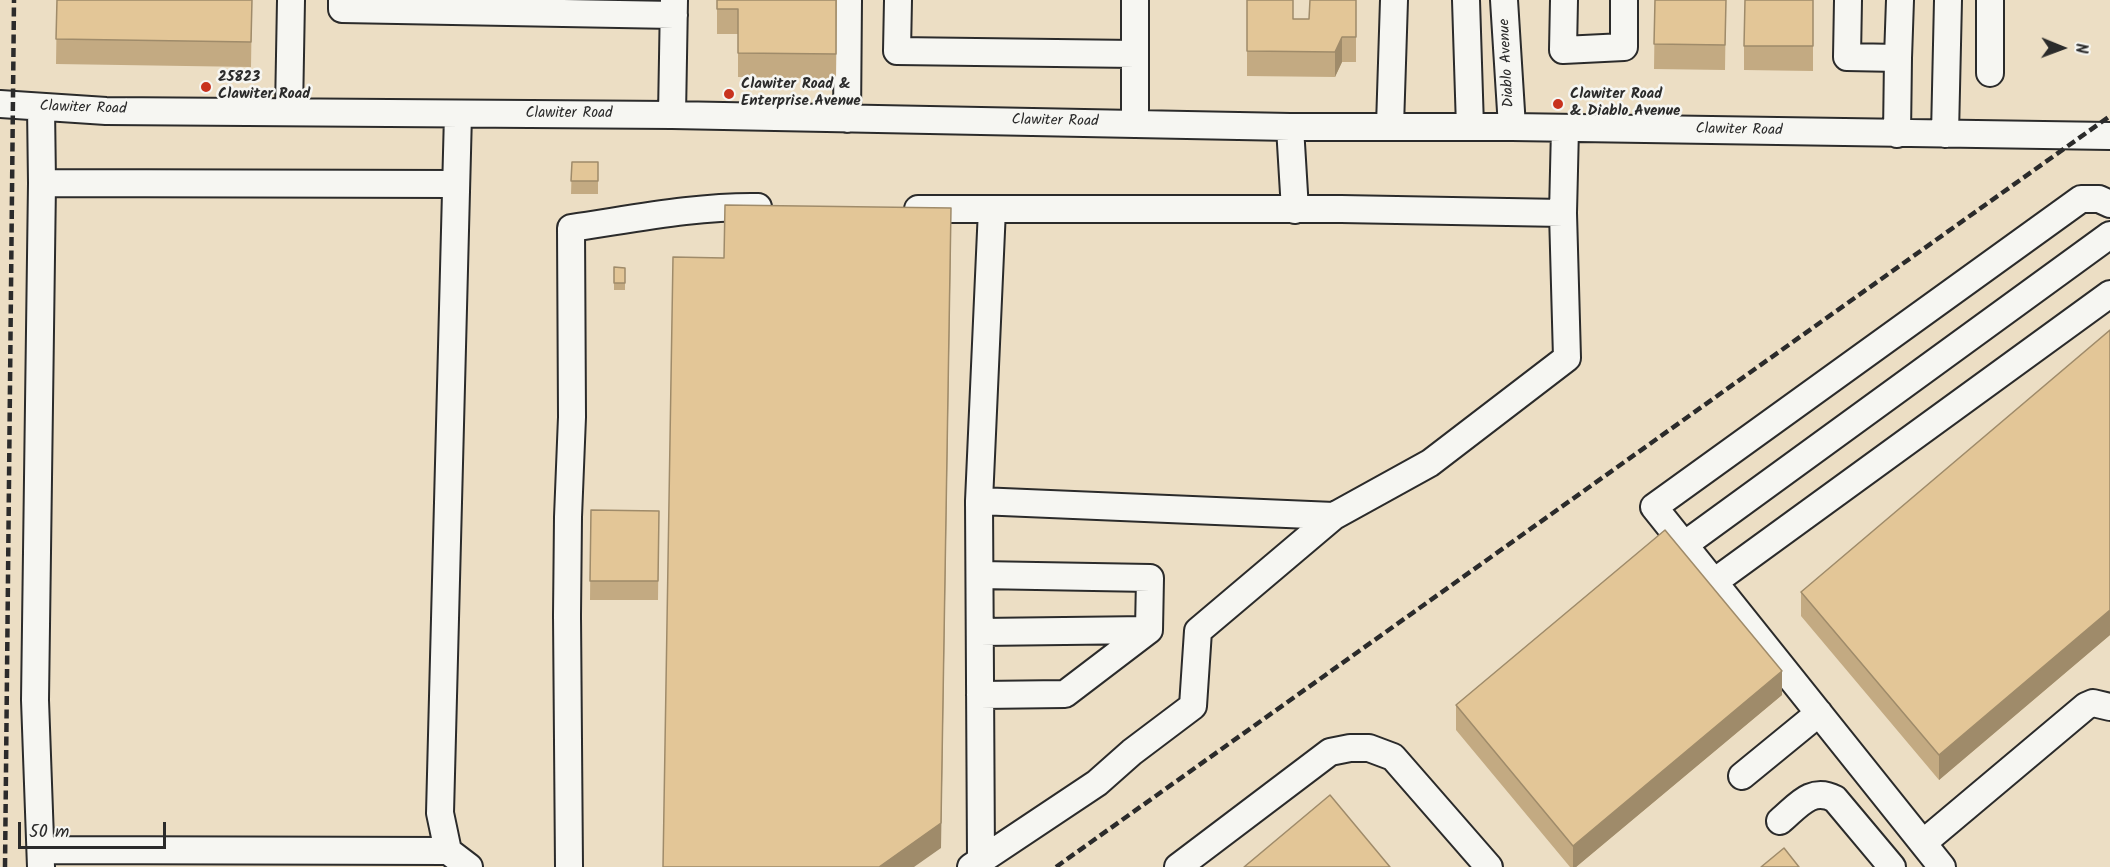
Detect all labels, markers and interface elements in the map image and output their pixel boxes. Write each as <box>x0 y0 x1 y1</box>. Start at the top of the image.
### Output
street label: Diablo Avenue <box>1497 18 1519 108</box>
north arrow <box>2032 18 2092 78</box>
text: N <box>2068 43 2093 54</box>
place label: 25823 Clawiter Road <box>218 69 310 104</box>
place label: Clawiter Road & Enterprise Avenue <box>741 76 861 111</box>
marker: 25823 Clawiter Road <box>199 80 213 94</box>
place label: Clawiter Road & Diablo Avenue <box>1570 86 1680 121</box>
marker: Clawiter Road & Enterprise Avenue <box>722 87 736 101</box>
marker: Clawiter Road & Diablo Avenue <box>1551 97 1565 111</box>
street label: Clawiter Road <box>39 98 127 120</box>
street label: Clawiter Road <box>526 105 612 123</box>
street label: Clawiter Road <box>1011 112 1099 132</box>
street label: Clawiter Road <box>1695 121 1783 141</box>
scale bar <box>21 810 170 848</box>
text: 50 m <box>29 818 69 847</box>

